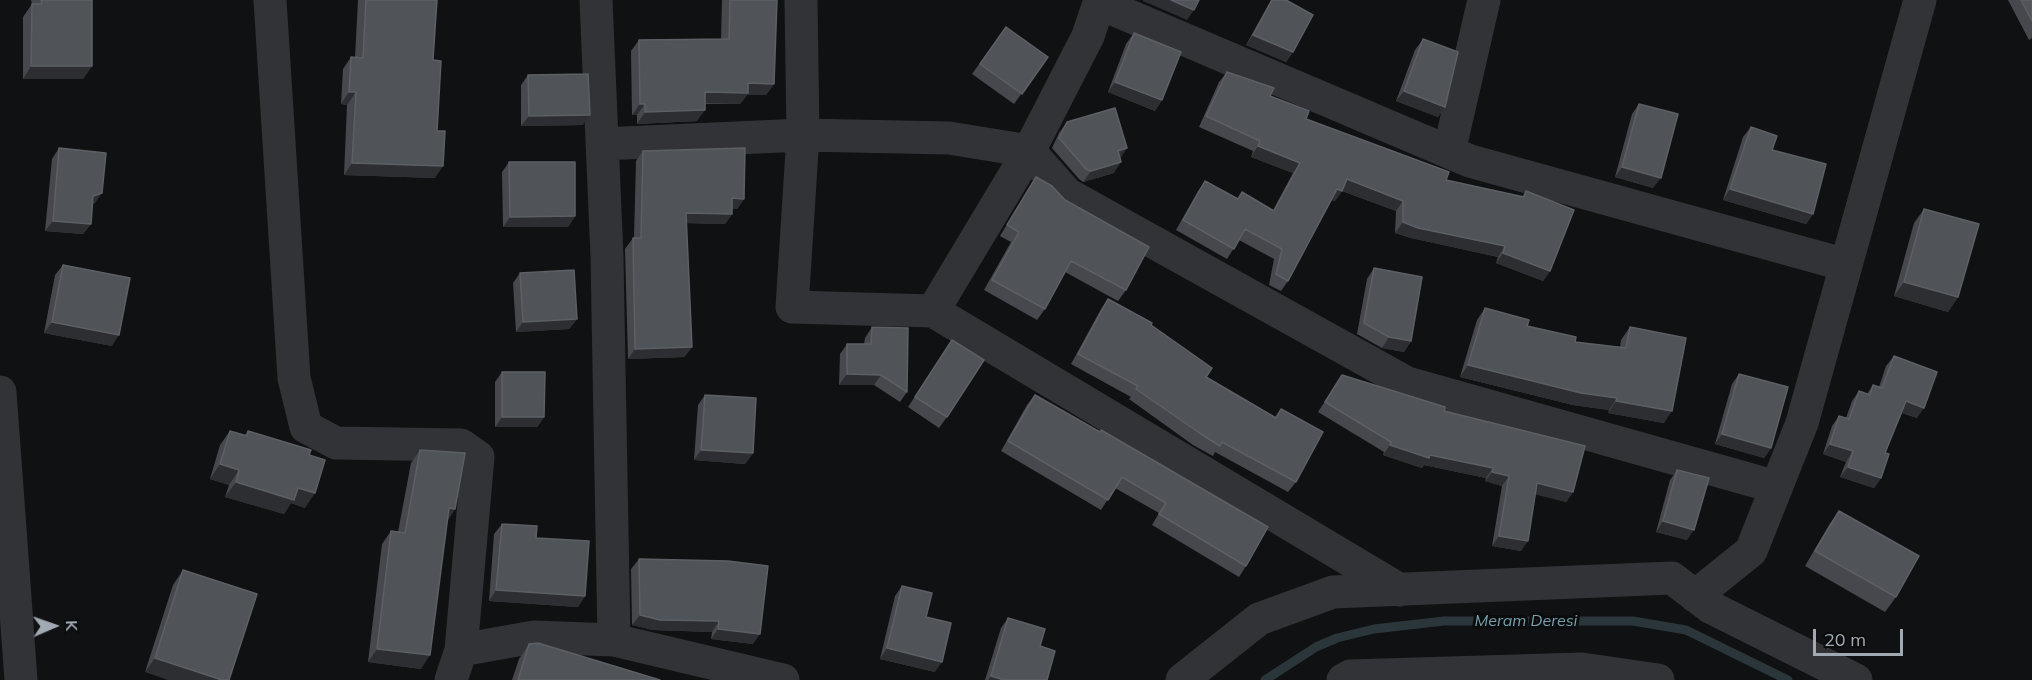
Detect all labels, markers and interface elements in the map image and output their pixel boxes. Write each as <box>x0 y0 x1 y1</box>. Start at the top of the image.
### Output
north arrow <box>24 596 84 656</box>
water label: Meram Deresi <box>1475 611 1577 631</box>
scale bar <box>1816 617 1906 655</box>
text: K <box>62 620 82 631</box>
text: 20 m <box>1824 628 1866 651</box>

